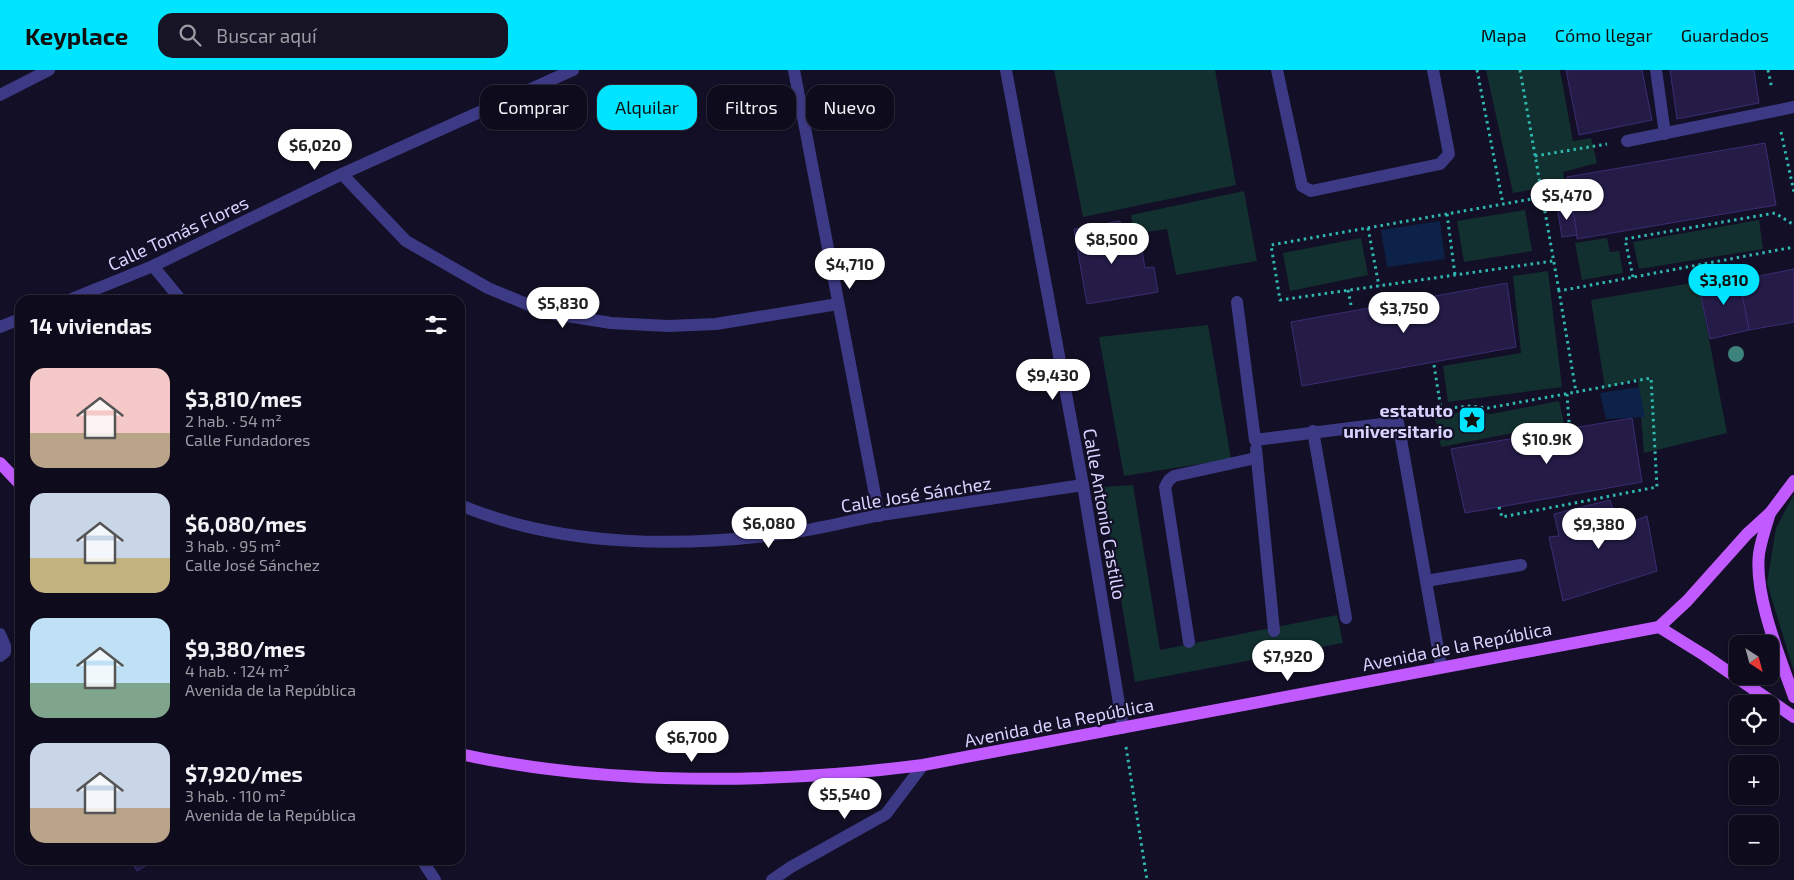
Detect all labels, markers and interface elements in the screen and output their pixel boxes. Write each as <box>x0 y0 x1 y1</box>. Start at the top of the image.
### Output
search box <box>158 13 508 58</box>
text: Keyplace <box>25 21 128 50</box>
icon: search <box>176 21 204 49</box>
text: Buscar aquí <box>216 24 317 47</box>
text: Mapa <box>1481 24 1527 46</box>
text: Cómo llegar <box>1555 24 1653 46</box>
text: Guardados <box>1681 24 1769 46</box>
chip: Comprar <box>480 85 587 130</box>
chip: Alquilar <box>597 85 697 130</box>
chip: Filtros <box>707 85 796 130</box>
chip: Nuevo <box>806 85 894 130</box>
pin: $6,020 <box>274 128 356 171</box>
text: $6,020 <box>289 135 341 154</box>
pin: $5,470 <box>1526 178 1608 221</box>
text: $5,470 <box>1542 185 1592 204</box>
street label: Calle Tomás Flores <box>104 191 252 275</box>
pin: $8,500 <box>1071 222 1153 265</box>
text: $8,500 <box>1086 229 1138 248</box>
pin: $4,710 <box>809 248 891 290</box>
text: $4,710 <box>826 254 874 273</box>
pin: $3,810 <box>1683 264 1765 306</box>
text: $3,810 <box>1699 270 1749 289</box>
pin: $5,830 <box>522 286 604 329</box>
pin: $3,750 <box>1363 292 1445 334</box>
text: $5,830 <box>537 293 589 312</box>
text: $3,750 <box>1379 298 1429 317</box>
icon: filters <box>422 311 450 339</box>
text: 14 viviendas <box>30 313 152 338</box>
pin: $9,430 <box>1012 358 1094 401</box>
text: $9,430 <box>1027 365 1079 384</box>
text: $3,810/mes <box>185 386 302 411</box>
icon: home <box>70 388 130 448</box>
place label: estatuto universitario <box>1343 399 1453 442</box>
place icon: estatuto universitario <box>1457 405 1487 435</box>
text: 2 hab. · 54 m² <box>185 411 282 430</box>
pin: $10.9K <box>1506 422 1588 465</box>
street label: Calle Antonio Castillo <box>1079 427 1131 601</box>
text: $10.9K <box>1522 429 1572 448</box>
text: Calle Fundadores <box>185 430 311 449</box>
street label: Calle José Sánchez <box>839 471 993 517</box>
pin: $6,080 <box>728 506 810 549</box>
pin: $9,380 <box>1558 508 1640 550</box>
text: $6,080/mes <box>185 511 307 536</box>
icon: home <box>70 513 130 573</box>
text: $6,080 <box>743 513 795 532</box>
text: $9,380 <box>1573 514 1625 533</box>
text: 3 hab. · 95 m² <box>185 536 281 555</box>
text: Calle José Sánchez <box>185 555 320 574</box>
street label: Avenida de la República <box>1360 617 1554 675</box>
north arrow <box>1729 635 1779 685</box>
map controls <box>1729 635 1779 865</box>
text: $9,380/mes <box>185 636 305 661</box>
icon: home <box>70 638 130 698</box>
pin: $7,920 <box>1247 640 1329 682</box>
text: $7,920 <box>1263 646 1313 665</box>
text: 4 hab. · 124 m² <box>185 661 290 680</box>
text: Avenida de la República <box>185 680 356 699</box>
street label: Avenida de la República <box>962 693 1156 751</box>
button: locate <box>1729 695 1779 745</box>
pin: $6,700 <box>651 720 733 763</box>
text: $6,700 <box>667 727 717 746</box>
button: + <box>1729 755 1779 805</box>
text: $7,920/mes <box>185 761 303 786</box>
icon: home <box>70 763 130 823</box>
pin: $5,540 <box>804 778 886 820</box>
text: $5,540 <box>819 784 871 803</box>
text: 3 hab. · 110 m² <box>185 786 286 805</box>
text: Avenida de la República <box>185 805 356 824</box>
button: − <box>1729 815 1779 865</box>

